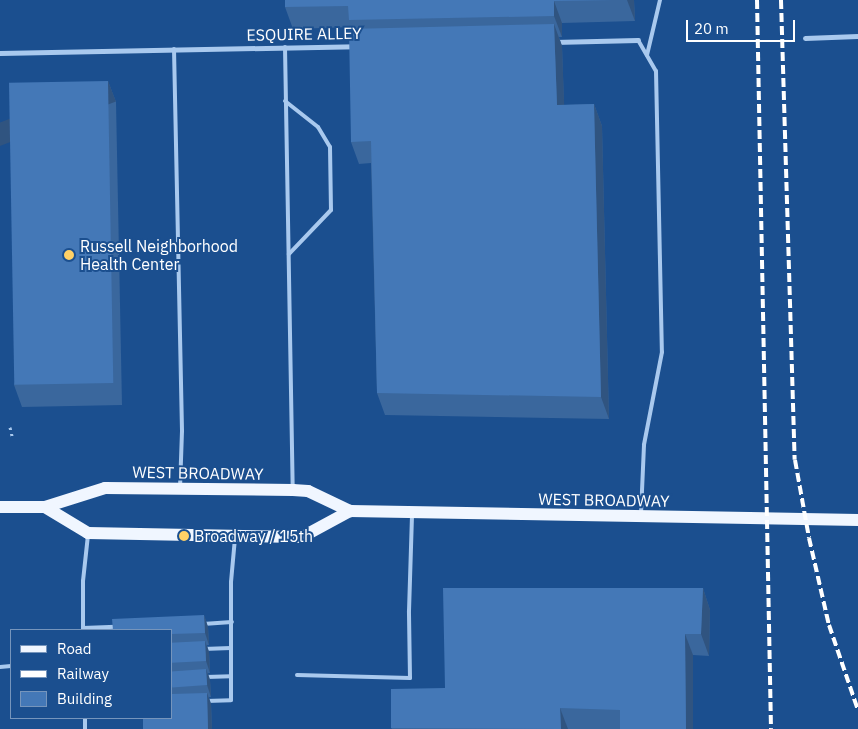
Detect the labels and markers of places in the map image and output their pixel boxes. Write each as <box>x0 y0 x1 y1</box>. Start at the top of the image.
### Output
place label: Russell Neighborhood Health Center <box>80 236 238 274</box>
marker: Russell Neighborhood Health Center <box>62 248 76 262</box>
place label: Broadway / 15th <box>194 526 313 546</box>
marker: Broadway / 15th <box>178 530 190 542</box>

